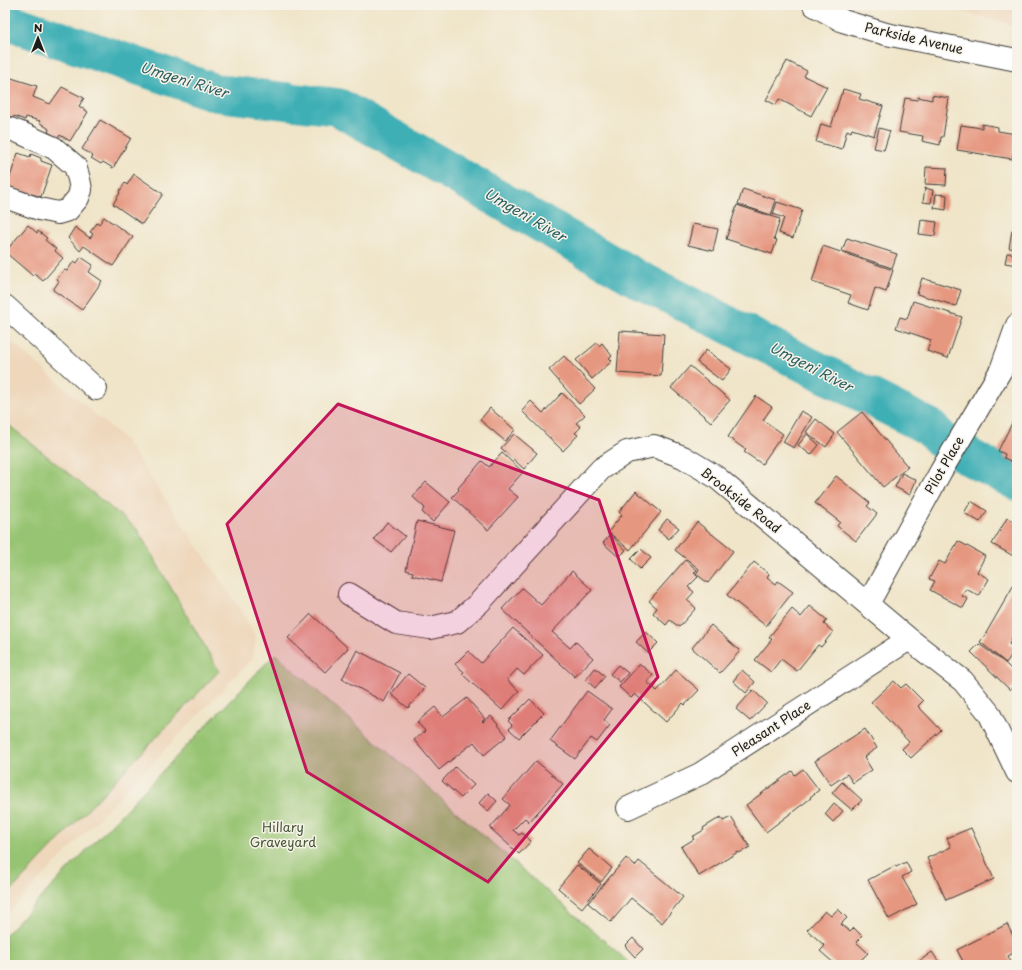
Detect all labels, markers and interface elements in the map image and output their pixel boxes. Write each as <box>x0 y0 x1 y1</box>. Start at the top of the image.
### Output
street label: Parkside Avenue <box>863 17 965 58</box>
north arrow <box>18 18 58 58</box>
text: N <box>34 19 43 36</box>
water label: Umgeni River <box>138 56 232 103</box>
water label: Umgeni River <box>481 183 571 247</box>
water label: Umgeni River <box>766 337 858 397</box>
street label: Pilot Place <box>919 432 968 497</box>
street label: Brookside Road <box>697 462 785 537</box>
street label: Pleasant Place <box>727 695 814 760</box>
park label: Hillary Graveyard <box>250 817 316 851</box>

